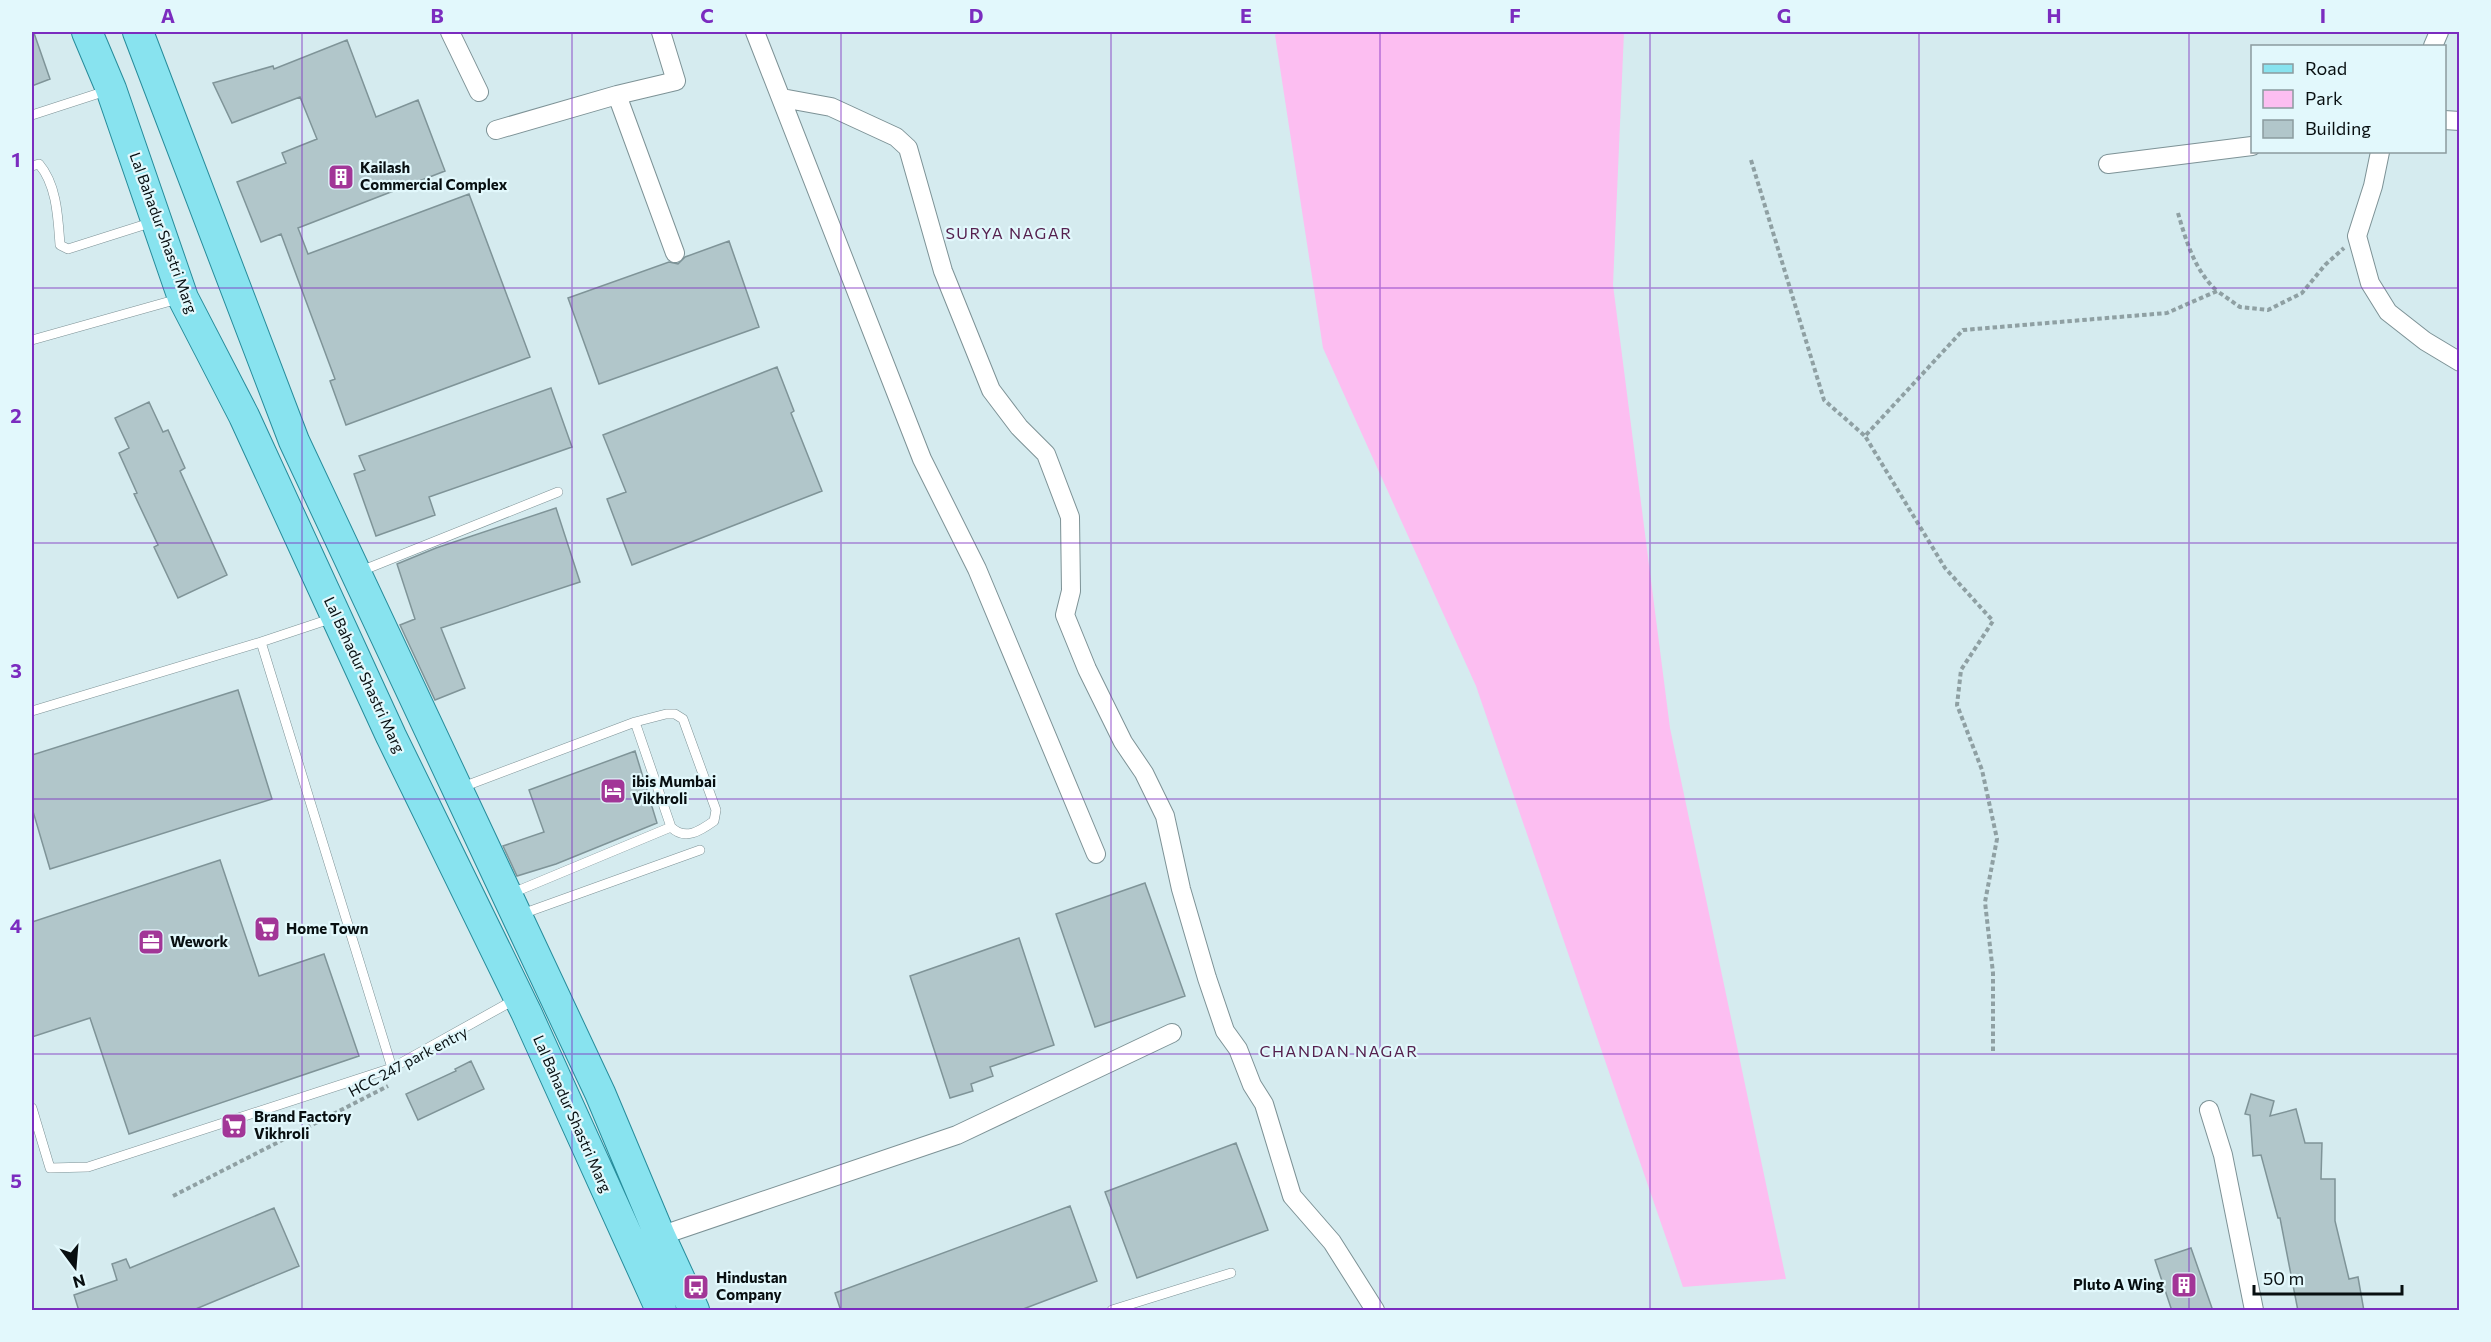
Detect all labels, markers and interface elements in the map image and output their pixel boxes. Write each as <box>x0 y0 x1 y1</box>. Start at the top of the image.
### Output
text: A <box>161 3 175 27</box>
text: B <box>430 3 444 27</box>
text: C <box>700 3 714 27</box>
text: D <box>969 3 983 27</box>
text: E <box>1240 3 1252 27</box>
text: F <box>1509 3 1521 27</box>
text: G <box>1777 3 1791 27</box>
text: H <box>2047 3 2062 27</box>
text: I <box>2320 3 2326 27</box>
legend <box>2251 45 2446 153</box>
text: Road <box>2305 57 2347 79</box>
text: Park <box>2305 87 2343 109</box>
text: Building <box>2305 117 2371 139</box>
text: 1 <box>11 147 21 171</box>
street label: Lal Bahadur Shastri Marg <box>126 150 201 316</box>
place label: Kailash Commercial Complex <box>360 158 508 193</box>
building icon: Kailash Commercial Complex <box>326 162 356 192</box>
district label: SURYA NAGAR <box>945 223 1073 242</box>
text: 2 <box>10 403 22 427</box>
street label: Lal Bahadur Shastri Marg <box>321 594 409 755</box>
text: 3 <box>10 658 22 682</box>
place label: ibis Mumbai Vikhroli <box>632 772 716 807</box>
hotel icon: ibis Mumbai Vikhroli <box>598 776 628 806</box>
text: 4 <box>10 913 22 937</box>
supermarket icon: Home Town <box>252 914 282 944</box>
place label: Home Town <box>286 919 368 937</box>
office icon: Wework <box>136 927 166 957</box>
place label: Wework <box>170 932 229 950</box>
street label: HCC 247 park entry <box>345 1022 470 1100</box>
street label: Lal Bahadur Shastri Marg <box>530 1032 616 1195</box>
district label: CHANDAN NAGAR <box>1259 1041 1419 1060</box>
place label: Brand Factory Vikhroli <box>254 1107 352 1142</box>
supermarket icon: Brand Factory Vikhroli <box>219 1111 249 1141</box>
text: 5 <box>10 1168 22 1192</box>
north arrow <box>45 1237 105 1297</box>
scale bar <box>2254 1258 2402 1296</box>
text: 50 m <box>2263 1267 2304 1289</box>
place label: Hindustan Company <box>716 1268 787 1303</box>
building icon: Pluto A Wing <box>2169 1270 2199 1300</box>
text: N <box>71 1271 88 1293</box>
bus stop icon: Hindustan Company <box>681 1272 711 1302</box>
place label: Pluto A Wing <box>2073 1275 2164 1293</box>

